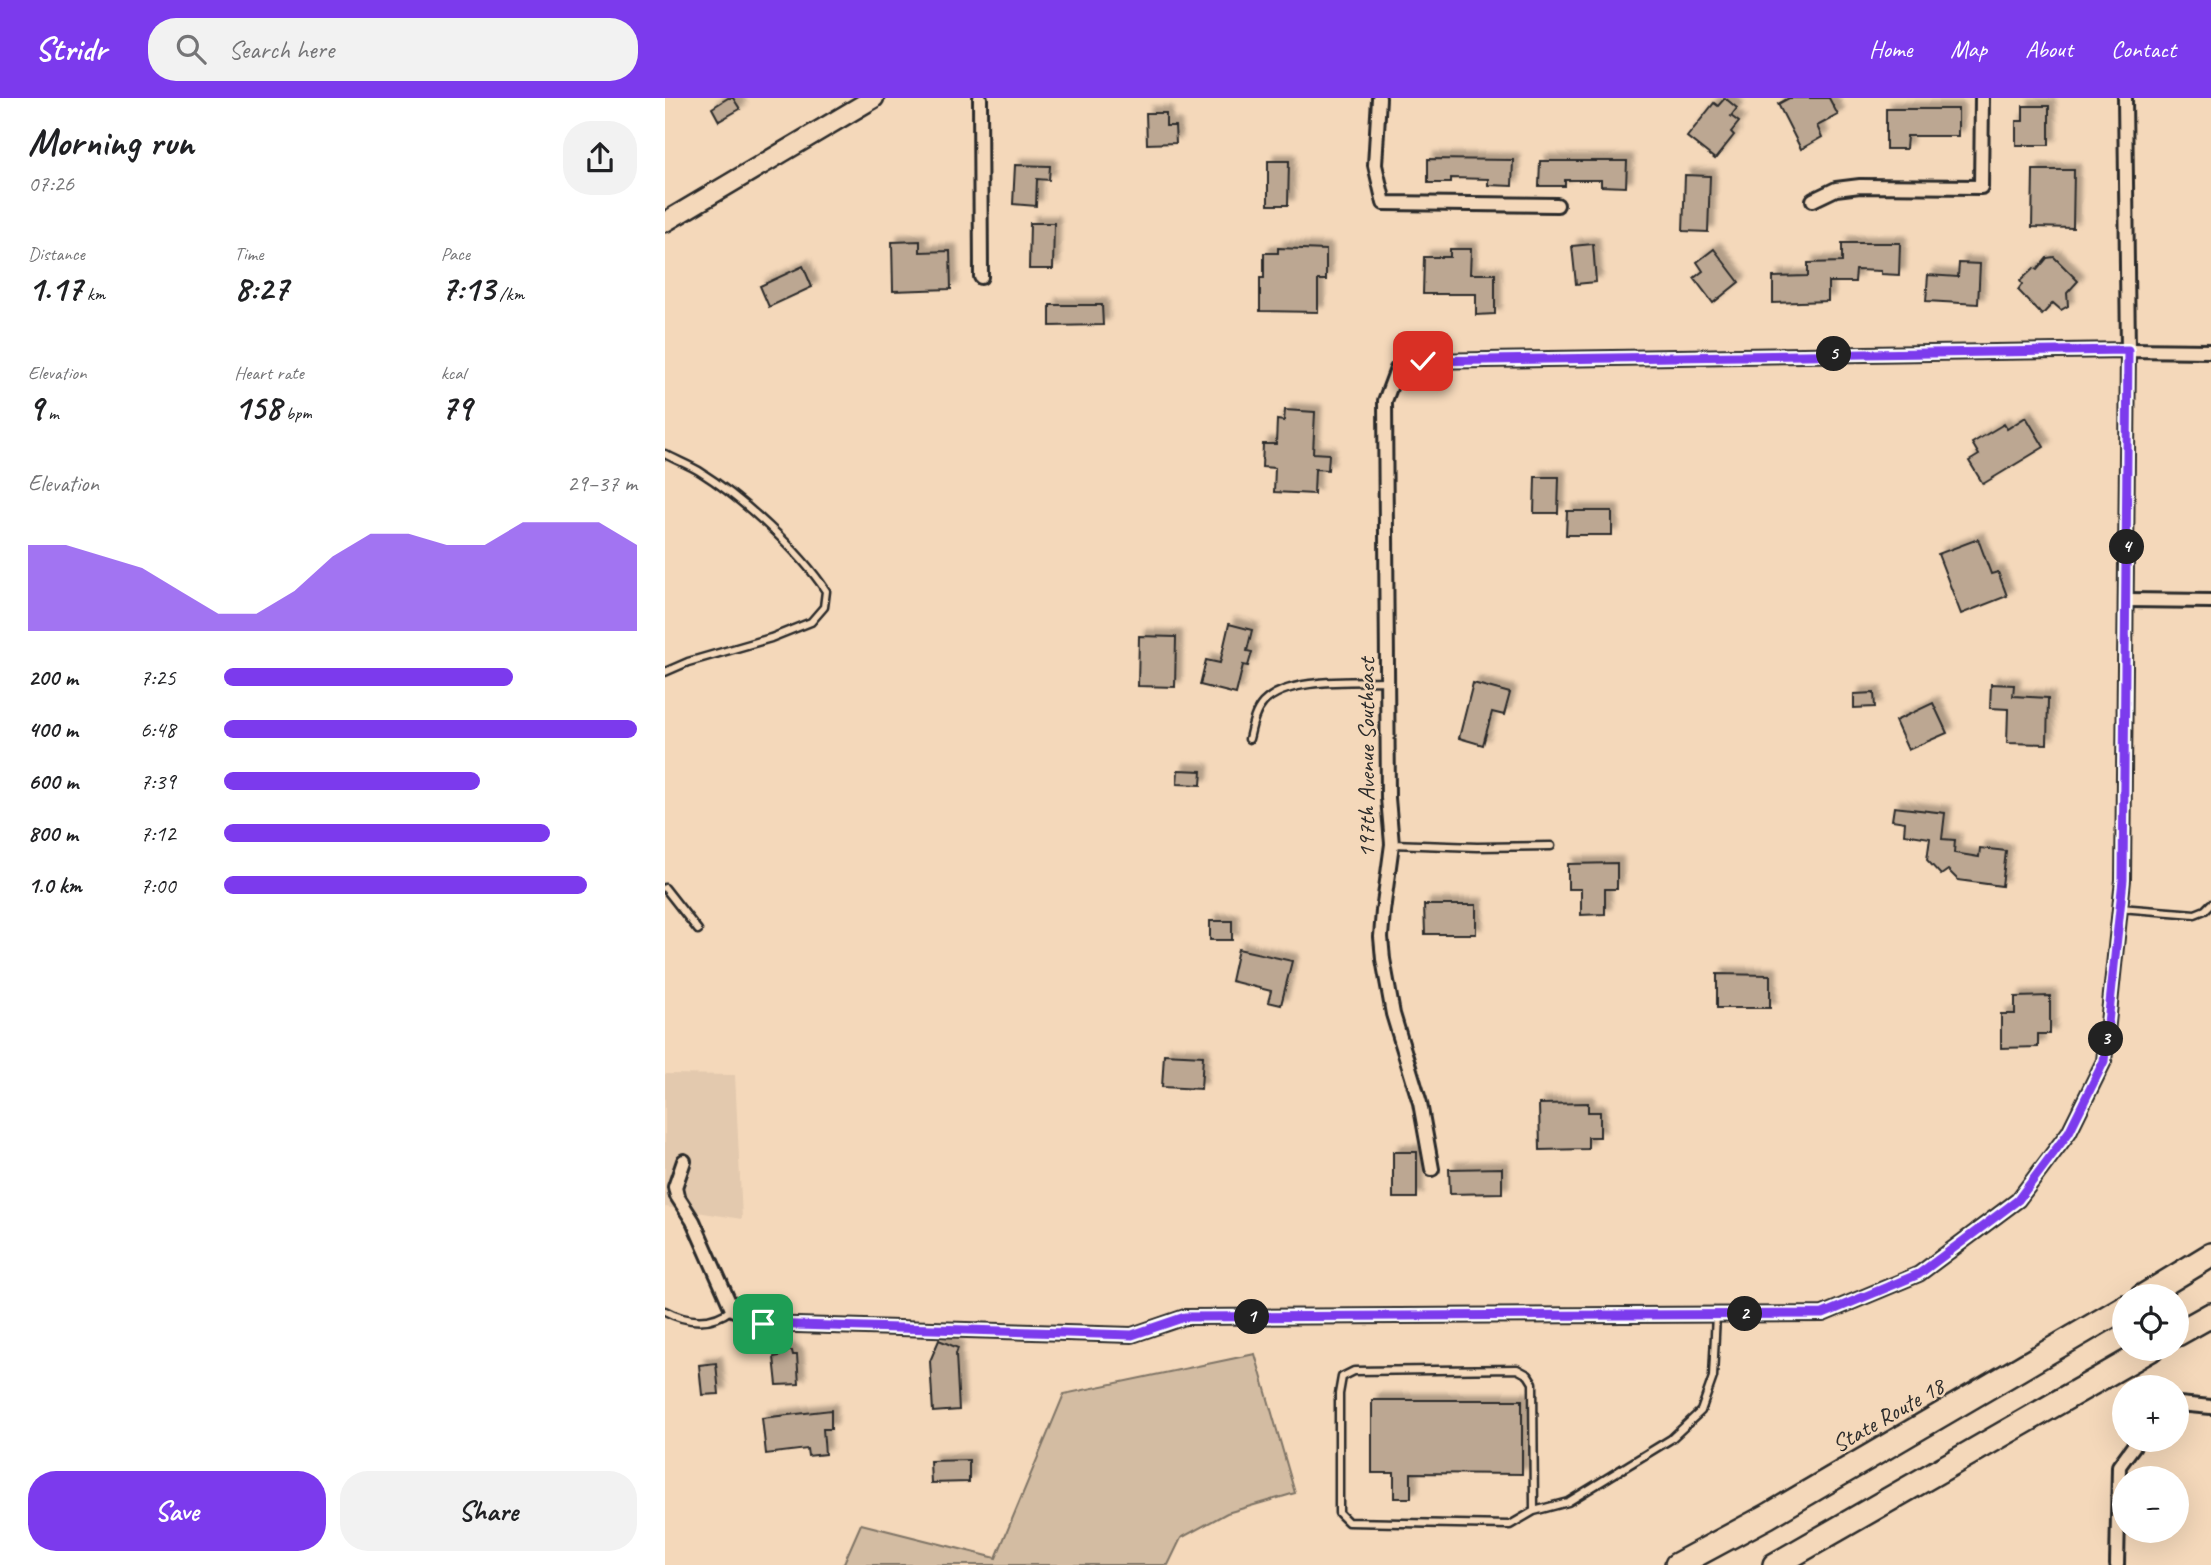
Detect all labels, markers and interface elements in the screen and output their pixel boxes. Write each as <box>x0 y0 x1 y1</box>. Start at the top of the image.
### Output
search box <box>148 18 638 81</box>
text: Stridr <box>35 28 106 70</box>
icon: search <box>172 30 210 68</box>
text: Search here <box>228 33 334 66</box>
text: Home <box>1869 34 1912 64</box>
text: Map <box>1950 34 1987 64</box>
text: About <box>2025 34 2073 64</box>
text: Contact <box>2111 34 2176 64</box>
text: Morning run <box>28 119 194 166</box>
button: share <box>563 121 637 195</box>
text: 07:26 <box>28 169 74 198</box>
text: Distance <box>28 242 85 266</box>
text: Time <box>234 242 263 266</box>
text: Pace <box>441 242 470 266</box>
text: 1.17 <box>28 266 82 311</box>
text: 8:27 <box>234 266 288 311</box>
text: 7:13 <box>441 266 495 311</box>
text: km <box>82 282 105 306</box>
text: /km <box>495 282 524 306</box>
pin <box>1393 331 1453 391</box>
pin: 5 <box>1817 336 1851 372</box>
text: 5 <box>1829 341 1838 365</box>
icon: check <box>1404 342 1442 380</box>
text: Elevation <box>28 361 86 385</box>
text: Heart rate <box>234 361 304 385</box>
text: kcal <box>441 361 466 385</box>
text: 9 <box>28 385 43 430</box>
text: 158 <box>234 385 281 430</box>
text: 79 <box>441 385 472 430</box>
text: m <box>43 401 59 425</box>
text: bpm <box>281 401 312 425</box>
text: Elevation <box>28 469 99 498</box>
text: 29–37 m <box>567 469 637 498</box>
pin: 4 <box>2109 530 2145 564</box>
text: 4 <box>2122 534 2131 558</box>
street label: 197th Avenue Southeast <box>1351 656 1381 858</box>
text: 200 m <box>28 663 78 692</box>
text: 7:25 <box>140 663 176 692</box>
text: 400 m <box>28 715 78 744</box>
text: 6:48 <box>140 715 176 744</box>
text: 600 m <box>28 767 78 796</box>
text: 7:39 <box>140 767 176 796</box>
text: 800 m <box>28 819 78 848</box>
text: 7:12 <box>140 819 176 848</box>
text: 1.0 km <box>28 871 82 900</box>
text: 7:00 <box>140 871 176 900</box>
pin: 3 <box>2089 1021 2123 1056</box>
text: 3 <box>2101 1026 2110 1050</box>
map controls <box>2112 1284 2189 1543</box>
button: locate <box>2112 1284 2189 1361</box>
pin <box>733 1294 793 1354</box>
pin: 2 <box>1727 1296 1763 1332</box>
pin: 1 <box>1235 1300 1269 1334</box>
text: 2 <box>1740 1301 1749 1325</box>
text: 1 <box>1247 1304 1256 1328</box>
icon: arrive <box>744 1305 782 1343</box>
street label: State Route 18 <box>1827 1370 1951 1459</box>
button: + <box>2112 1375 2189 1452</box>
button: − <box>2112 1466 2189 1543</box>
button: Save <box>28 1471 326 1551</box>
button: Share <box>340 1471 637 1551</box>

